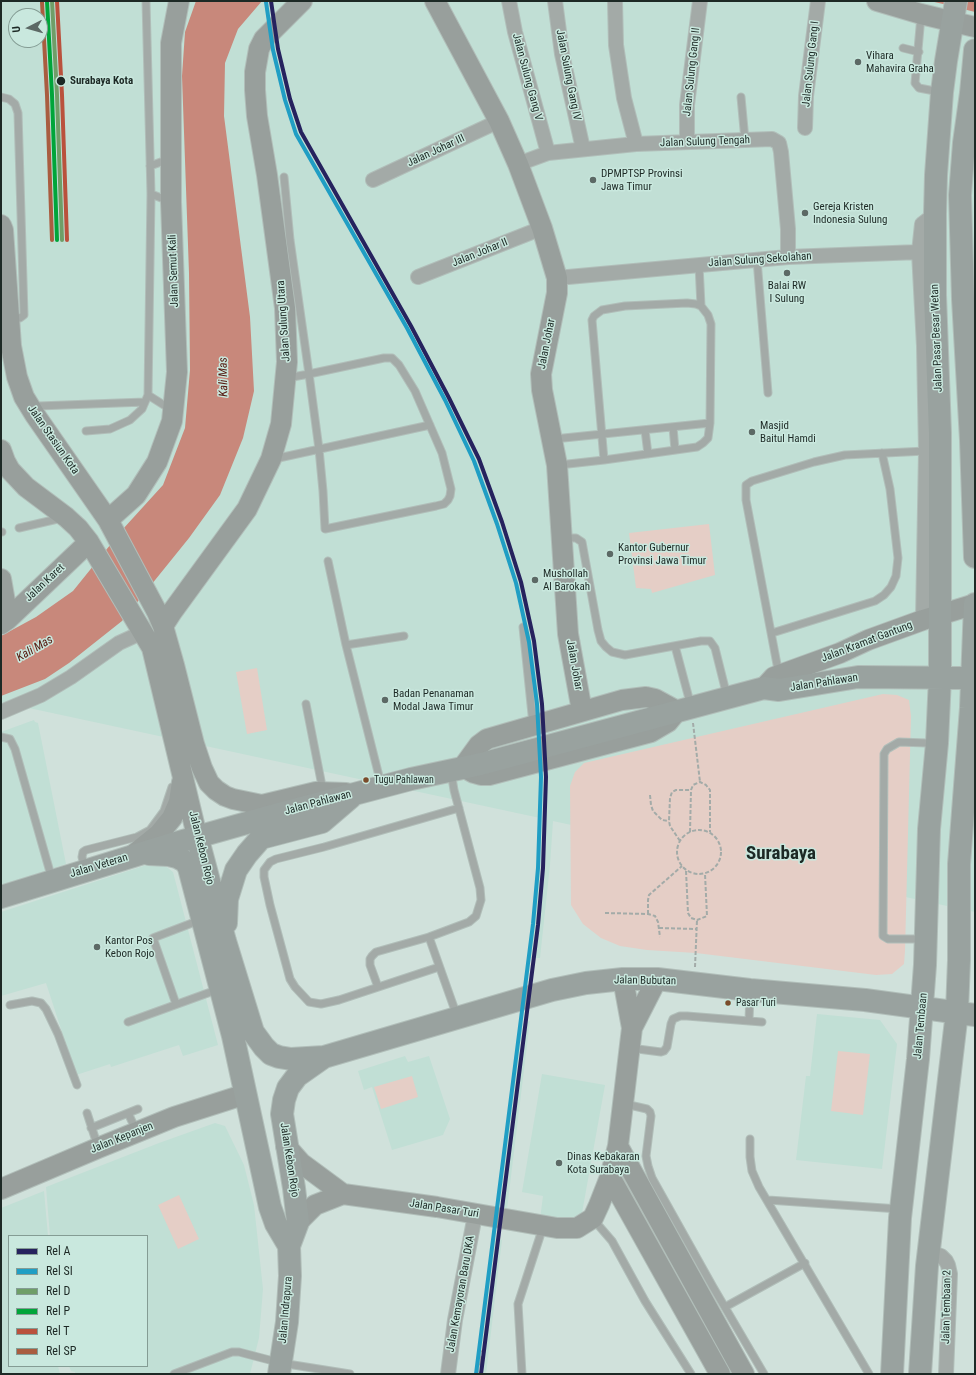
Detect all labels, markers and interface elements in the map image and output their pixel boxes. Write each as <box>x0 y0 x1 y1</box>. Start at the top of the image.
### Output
north arrow <box>8 8 48 48</box>
street label: Jalan Sulung Gang I <box>800 20 822 108</box>
text: U <box>10 25 23 33</box>
street label: Jalan Sulung Gang II <box>681 27 703 117</box>
street label: Jalan Sulung Gang IV <box>553 28 583 122</box>
street label: Jalan Sulung Gang V <box>509 32 545 122</box>
place label: Vihara Mahavira Graha <box>866 49 934 75</box>
marker: Vihara Mahavira Graha <box>853 57 863 67</box>
place label: Surabaya Kota <box>70 74 133 88</box>
marker: Surabaya Kota <box>55 75 67 87</box>
street label: Jalan Johar III <box>405 132 467 170</box>
street label: Jalan Sulung Tengah <box>660 134 750 150</box>
place label: DPMPTSP Provinsi Jawa Timur <box>601 167 683 193</box>
marker: DPMPTSP Provinsi Jawa Timur <box>588 175 598 185</box>
place label: Gereja Kristen Indonesia Sulung <box>813 200 887 226</box>
marker: Gereja Kristen Indonesia Sulung <box>800 208 810 218</box>
street label: Jalan Semut Kali <box>166 234 182 308</box>
street label: Jalan Johar II <box>450 236 510 270</box>
street label: Jalan Sulung Sekolahan <box>708 250 812 270</box>
marker: Balai RW I Sulung <box>782 268 792 278</box>
place label: Balai RW I Sulung <box>768 279 806 305</box>
street label: Jalan Sulung Utara <box>275 280 293 362</box>
street label: Jalan Pasar Besar Wetan <box>929 284 945 392</box>
street label: Jalan Johar <box>536 318 558 370</box>
water label: Kali Mas <box>216 357 232 397</box>
street label: Jalan Stasiun Kota <box>24 403 82 477</box>
place label: Masjid Baitul Hamdi <box>760 419 816 445</box>
marker: Masjid Baitul Hamdi <box>747 427 757 437</box>
place label: Kantor Gubernur Provinsi Jawa Timur <box>618 541 706 567</box>
marker: Kantor Gubernur Provinsi Jawa Timur <box>605 549 615 559</box>
street label: Jalan Karet <box>23 561 67 605</box>
place label: Mushollah Al Barokah <box>543 567 590 593</box>
marker: Mushollah Al Barokah <box>530 575 540 585</box>
street label: Jalan Kramat Gantung <box>820 619 914 665</box>
water label: Kali Mas <box>14 633 56 665</box>
street label: Jalan Johar <box>563 639 585 691</box>
street label: Jalan Pahlawan <box>789 671 859 695</box>
place label: Badan Penanaman Modal Jawa Timur <box>393 687 474 713</box>
marker: Badan Penanaman Modal Jawa Timur <box>380 695 390 705</box>
place label: Tugu Pahlawan <box>374 774 434 786</box>
marker: Tugu Pahlawan <box>361 775 371 785</box>
street label: Jalan Pahlawan <box>283 788 353 818</box>
street label: Jalan Kebon Rojo <box>185 810 217 886</box>
district label: Surabaya <box>746 843 816 865</box>
street label: Jalan Veteran <box>69 851 129 881</box>
place label: Kantor Pos Kebon Rojo <box>105 934 154 960</box>
marker: Kantor Pos Kebon Rojo <box>92 942 102 952</box>
street label: Jalan Bubutan <box>614 974 676 988</box>
street label: Jalan Tembaan <box>912 992 930 1060</box>
place label: Pasar Turi <box>736 997 776 1009</box>
marker: Pasar Turi <box>723 998 733 1008</box>
street label: Jalan Kepanjen <box>89 1119 155 1157</box>
street label: Jalan Kebon Rojo <box>277 1122 301 1198</box>
place label: Dinas Kebakaran Kota Surabaya <box>567 1150 640 1176</box>
marker: Dinas Kebakaran Kota Surabaya <box>554 1158 564 1168</box>
street label: Jalan Pasar Turi <box>408 1197 480 1221</box>
legend <box>8 1235 148 1367</box>
street label: Jalan Kemayoran Baru DKA <box>444 1235 478 1353</box>
text: Rel A <box>46 1244 70 1258</box>
text: Rel SI <box>46 1264 73 1278</box>
street label: Jalan Tembaan 2 <box>940 1270 954 1344</box>
street label: Jalan Indrapura <box>276 1276 296 1344</box>
text: Rel D <box>46 1284 70 1298</box>
text: Rel P <box>46 1304 70 1318</box>
text: Rel T <box>46 1324 70 1338</box>
text: Rel SP <box>46 1344 76 1358</box>

